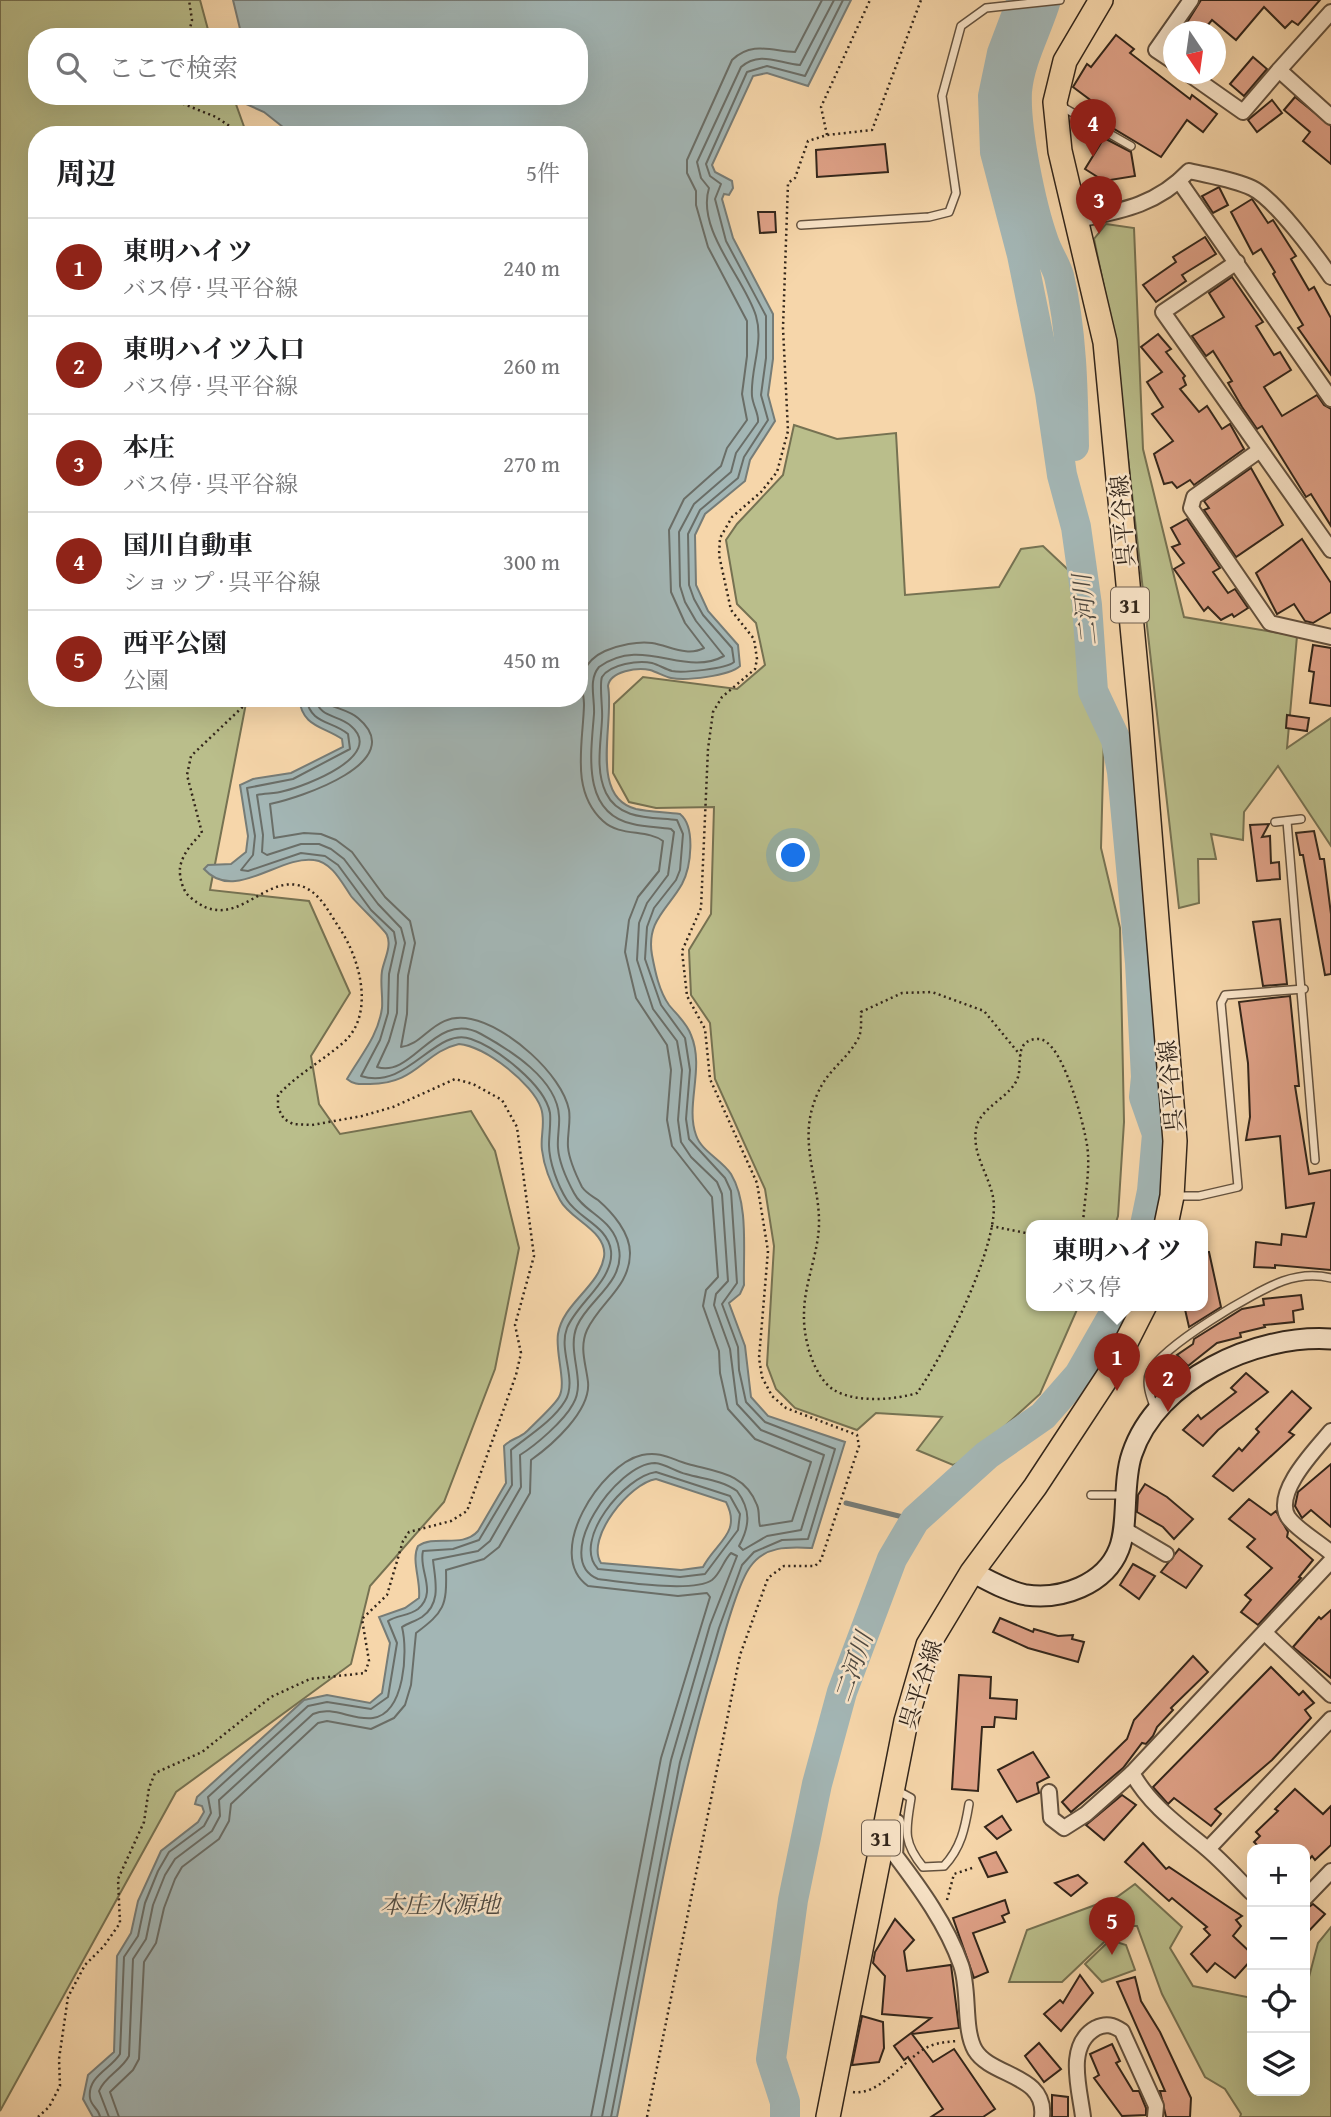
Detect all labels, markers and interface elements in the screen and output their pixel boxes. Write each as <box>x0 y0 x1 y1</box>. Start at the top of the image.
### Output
north arrow <box>1163 21 1226 84</box>
search box <box>28 28 588 105</box>
icon: search <box>52 48 90 86</box>
text: ここで検索 <box>108 48 238 87</box>
pin: 4 <box>1070 99 1116 157</box>
text: 周辺 <box>56 151 116 195</box>
text: 5件 <box>526 156 560 189</box>
pin: 3 <box>1076 176 1122 234</box>
text: 東明ハイツ <box>123 231 253 270</box>
text: 1 <box>73 251 85 284</box>
text: 240 m <box>503 251 560 284</box>
text: バス停 · 呉平谷線 <box>123 271 298 304</box>
text: 東明ハイツ入口 <box>123 329 305 368</box>
text: 2 <box>73 349 85 382</box>
text: 260 m <box>503 349 560 382</box>
text: バス停 · 呉平谷線 <box>123 369 298 402</box>
text: 本庄 <box>123 427 175 466</box>
text: 3 <box>73 447 85 480</box>
text: 270 m <box>503 447 560 480</box>
text: バス停 · 呉平谷線 <box>123 467 298 500</box>
street label: 呉平谷線 <box>1102 474 1142 568</box>
text: 国川自動車 <box>123 525 253 564</box>
text: 4 <box>73 545 85 578</box>
text: 300 m <box>503 545 560 578</box>
text: ショップ · 呉平谷線 <box>123 565 321 598</box>
water label: 二河川 <box>1064 569 1106 648</box>
road number: 31 <box>1111 588 1149 622</box>
text: 西平公園 <box>123 623 227 662</box>
text: 5 <box>73 643 85 676</box>
text: 450 m <box>503 643 560 676</box>
text: 公園 <box>123 663 169 696</box>
your location <box>776 838 810 872</box>
street label: 呉平谷線 <box>1150 1039 1190 1133</box>
popup <box>1026 1220 1208 1311</box>
text: 東明ハイツ <box>1052 1230 1182 1269</box>
text: バス停 <box>1052 1270 1121 1303</box>
pin: 1 <box>1094 1333 1140 1391</box>
pin: 2 <box>1145 1354 1191 1412</box>
water label: 二河川 <box>825 1624 882 1707</box>
street label: 呉平谷線 <box>890 1635 950 1733</box>
road number: 31 <box>862 1820 900 1856</box>
map controls <box>1247 1844 1310 2096</box>
button: + <box>1247 1844 1310 1907</box>
water label: 本庄水源地 <box>380 1887 503 1922</box>
pin: 5 <box>1089 1897 1135 1955</box>
button: − <box>1247 1907 1310 1970</box>
button: locate <box>1247 1970 1310 2033</box>
button: layers <box>1247 2033 1310 2096</box>

